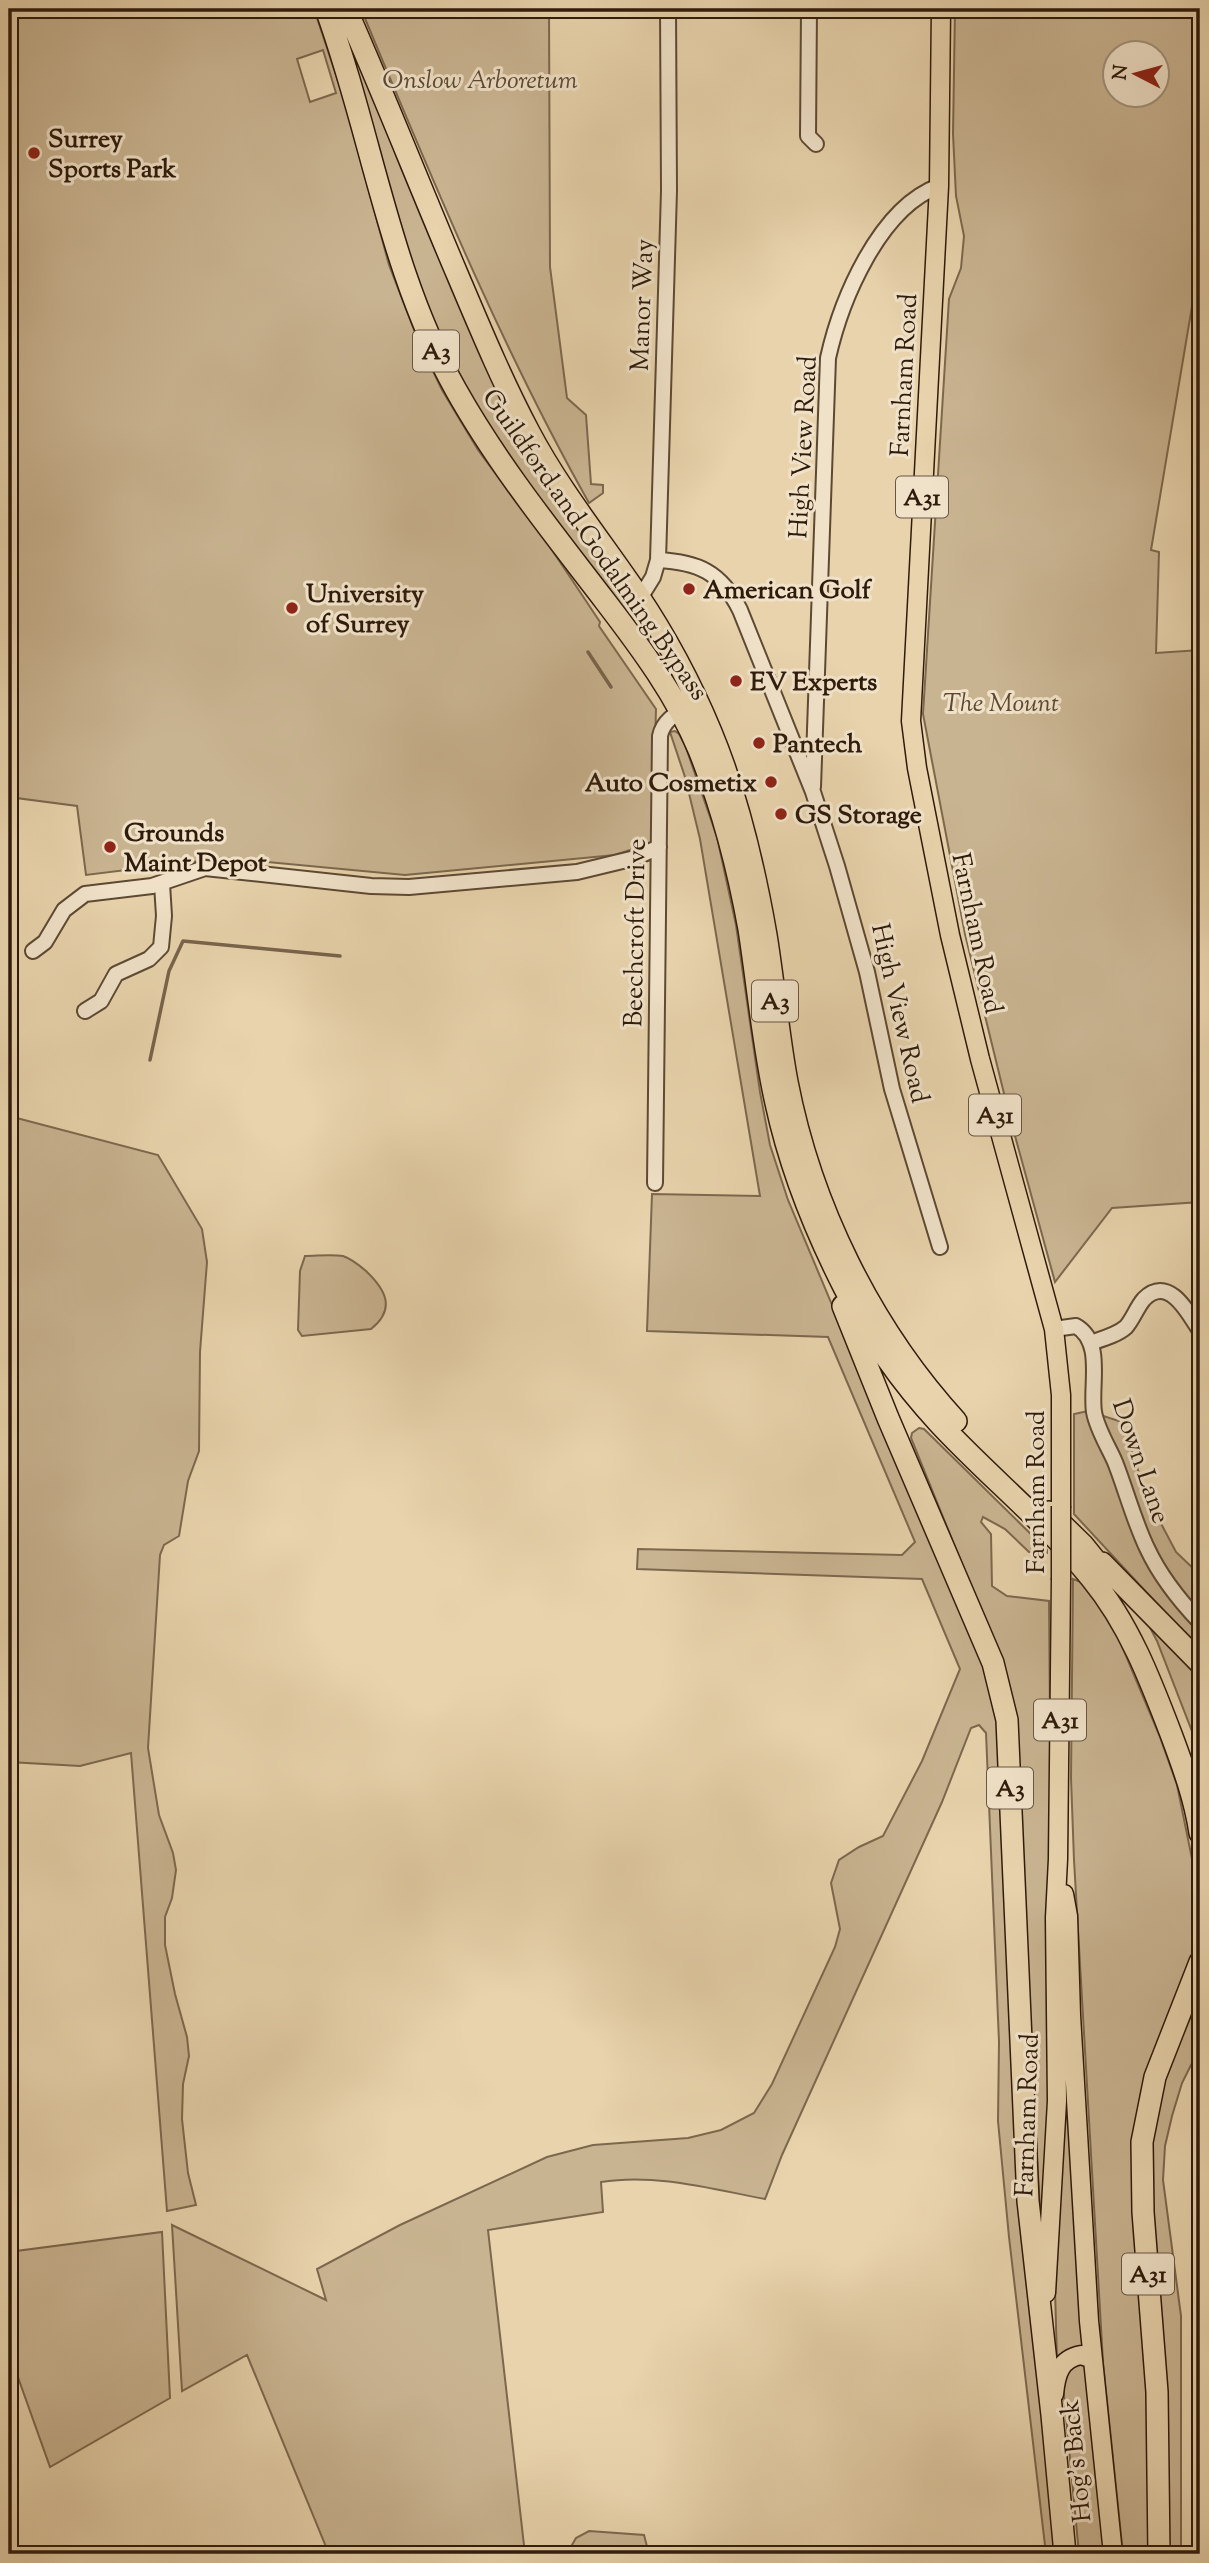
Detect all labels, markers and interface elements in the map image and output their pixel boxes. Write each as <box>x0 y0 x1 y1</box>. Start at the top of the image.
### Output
north arrow <box>1100 38 1170 108</box>
park label: Onslow Arboretum <box>382 63 578 100</box>
text: N <box>1107 64 1136 81</box>
place label: Surrey Sports Park <box>48 122 177 189</box>
marker: Surrey Sports Park <box>26 145 42 161</box>
street label: Manor Way <box>623 238 664 372</box>
street label: Farnham Road <box>883 292 928 458</box>
road number: A3 <box>413 330 459 372</box>
street label: High View Road <box>781 354 828 540</box>
street label: Guildford and Godalming Bypass <box>472 382 716 709</box>
road number: A31 <box>896 476 948 518</box>
place label: American Golf <box>703 573 873 610</box>
place label: University of Surrey <box>306 577 424 644</box>
marker: American Golf <box>681 581 697 597</box>
marker: University of Surrey <box>284 600 300 616</box>
place label: EV Experts <box>750 665 877 702</box>
marker: EV Experts <box>728 673 744 689</box>
park label: The Mount <box>943 686 1059 723</box>
place label: Pantech <box>773 727 863 764</box>
marker: Pantech <box>751 735 767 751</box>
place label: Auto Cosmetix <box>585 766 757 803</box>
marker: Auto Cosmetix <box>763 774 779 790</box>
place label: GS Storage <box>795 798 922 835</box>
marker: GS Storage <box>773 806 789 822</box>
place label: Grounds Maint Depot <box>124 816 267 883</box>
street label: Beechcroft Drive <box>616 838 657 1028</box>
marker: Grounds Maint Depot <box>102 839 118 855</box>
street label: Farnham Road <box>940 850 1011 1018</box>
street label: High View Road <box>860 920 937 1107</box>
road number: A3 <box>752 981 798 1021</box>
road number: A31 <box>969 1094 1021 1135</box>
street label: Down Lane <box>1101 1395 1178 1529</box>
street label: Farnham Road <box>1019 1410 1056 1574</box>
road number: A31 <box>1034 1700 1086 1740</box>
road number: A3 <box>987 1768 1033 1808</box>
street label: Farnham Road <box>1007 2032 1050 2197</box>
road number: A31 <box>1122 2253 1174 2294</box>
street label: Hog's Back <box>1053 2398 1102 2524</box>

